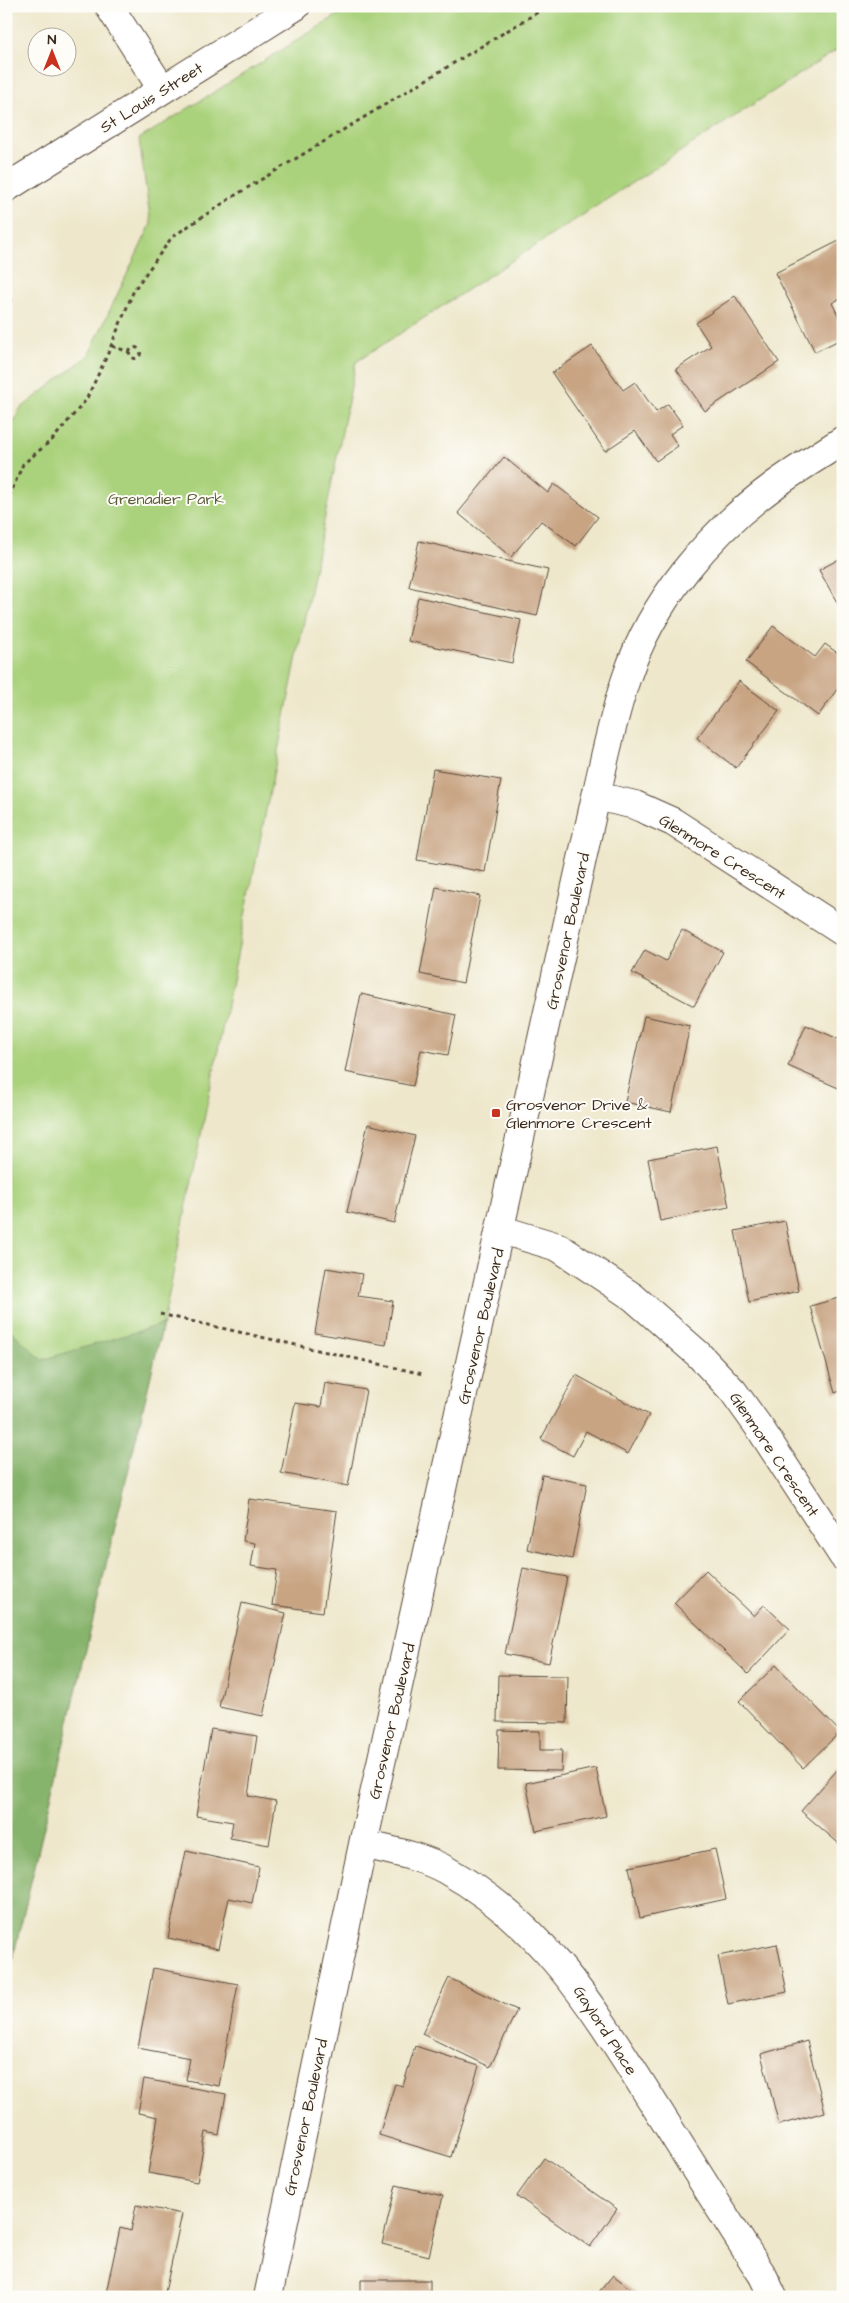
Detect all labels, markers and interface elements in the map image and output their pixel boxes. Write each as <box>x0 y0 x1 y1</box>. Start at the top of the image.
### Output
north arrow <box>28 28 78 78</box>
text: N <box>48 30 57 50</box>
street label: St Louis Street <box>96 57 208 138</box>
park label: Grenadier Park <box>108 488 224 510</box>
street label: Glenmore Crescent <box>655 809 791 905</box>
street label: Grosvenor Boulevard <box>541 851 595 1011</box>
place label: Grosvenor Drive & Glenmore Crescent <box>506 1094 652 1134</box>
marker: Grosvenor Drive & Glenmore Crescent <box>490 1107 502 1119</box>
street label: Grosvenor Boulevard <box>452 1246 510 1406</box>
street label: Glenmore Crescent <box>724 1388 824 1522</box>
street label: Grosvenor Boulevard <box>363 1641 421 1801</box>
street label: Gaylord Place <box>567 1982 643 2080</box>
street label: Grosvenor Boulevard <box>279 2037 333 2197</box>

